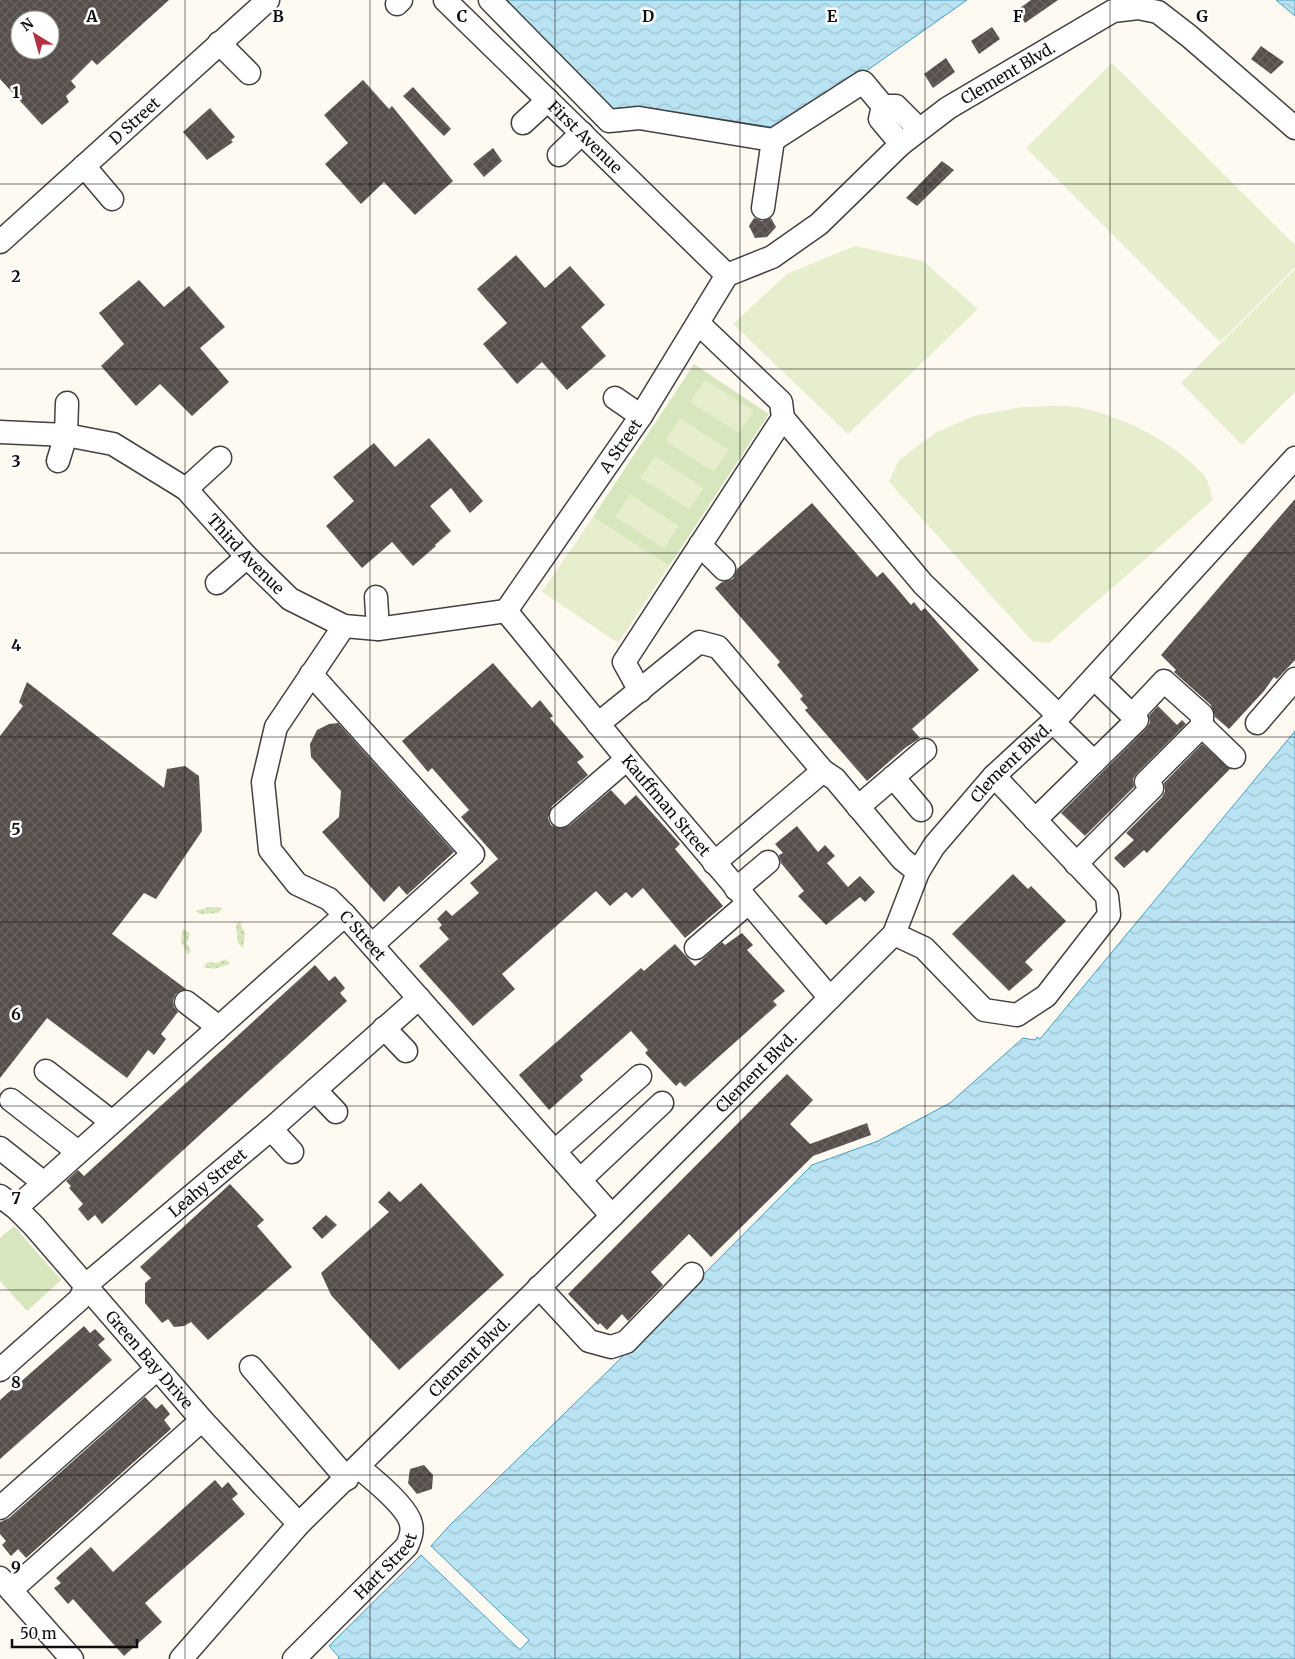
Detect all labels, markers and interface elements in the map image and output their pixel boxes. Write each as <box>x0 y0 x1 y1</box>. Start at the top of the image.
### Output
text: A <box>85 6 98 26</box>
text: B <box>272 6 284 26</box>
text: C <box>457 6 467 26</box>
text: D <box>642 6 654 26</box>
text: E <box>827 6 838 26</box>
text: F <box>1013 6 1023 26</box>
text: G <box>1196 6 1208 26</box>
north arrow <box>10 10 60 60</box>
text: N <box>17 14 37 35</box>
street label: Clement Blvd. <box>957 37 1059 108</box>
text: 1 <box>12 82 20 102</box>
street label: D Street <box>105 92 164 149</box>
street label: First Avenue <box>544 96 627 177</box>
text: 2 <box>11 266 21 286</box>
street label: A Street <box>594 414 646 477</box>
text: 3 <box>11 451 21 471</box>
street label: Third Avenue <box>203 510 289 598</box>
text: 4 <box>11 635 21 655</box>
street label: Clement Blvd. <box>966 718 1056 806</box>
street label: Kauffman Street <box>618 750 716 861</box>
text: 5 <box>11 819 21 839</box>
street label: C Street <box>335 906 391 965</box>
text: 6 <box>11 1004 21 1024</box>
street label: Clement Blvd. <box>711 1027 801 1117</box>
street label: Leahy Street <box>164 1144 251 1221</box>
text: 7 <box>11 1188 21 1208</box>
street label: Green Bay Drive <box>102 1306 198 1413</box>
street label: Clement Blvd. <box>424 1312 514 1401</box>
text: 8 <box>11 1372 21 1392</box>
street label: Hart Street <box>350 1530 421 1603</box>
text: 9 <box>11 1557 21 1577</box>
scale bar <box>12 1616 138 1648</box>
text: 50 m <box>20 1624 57 1643</box>

